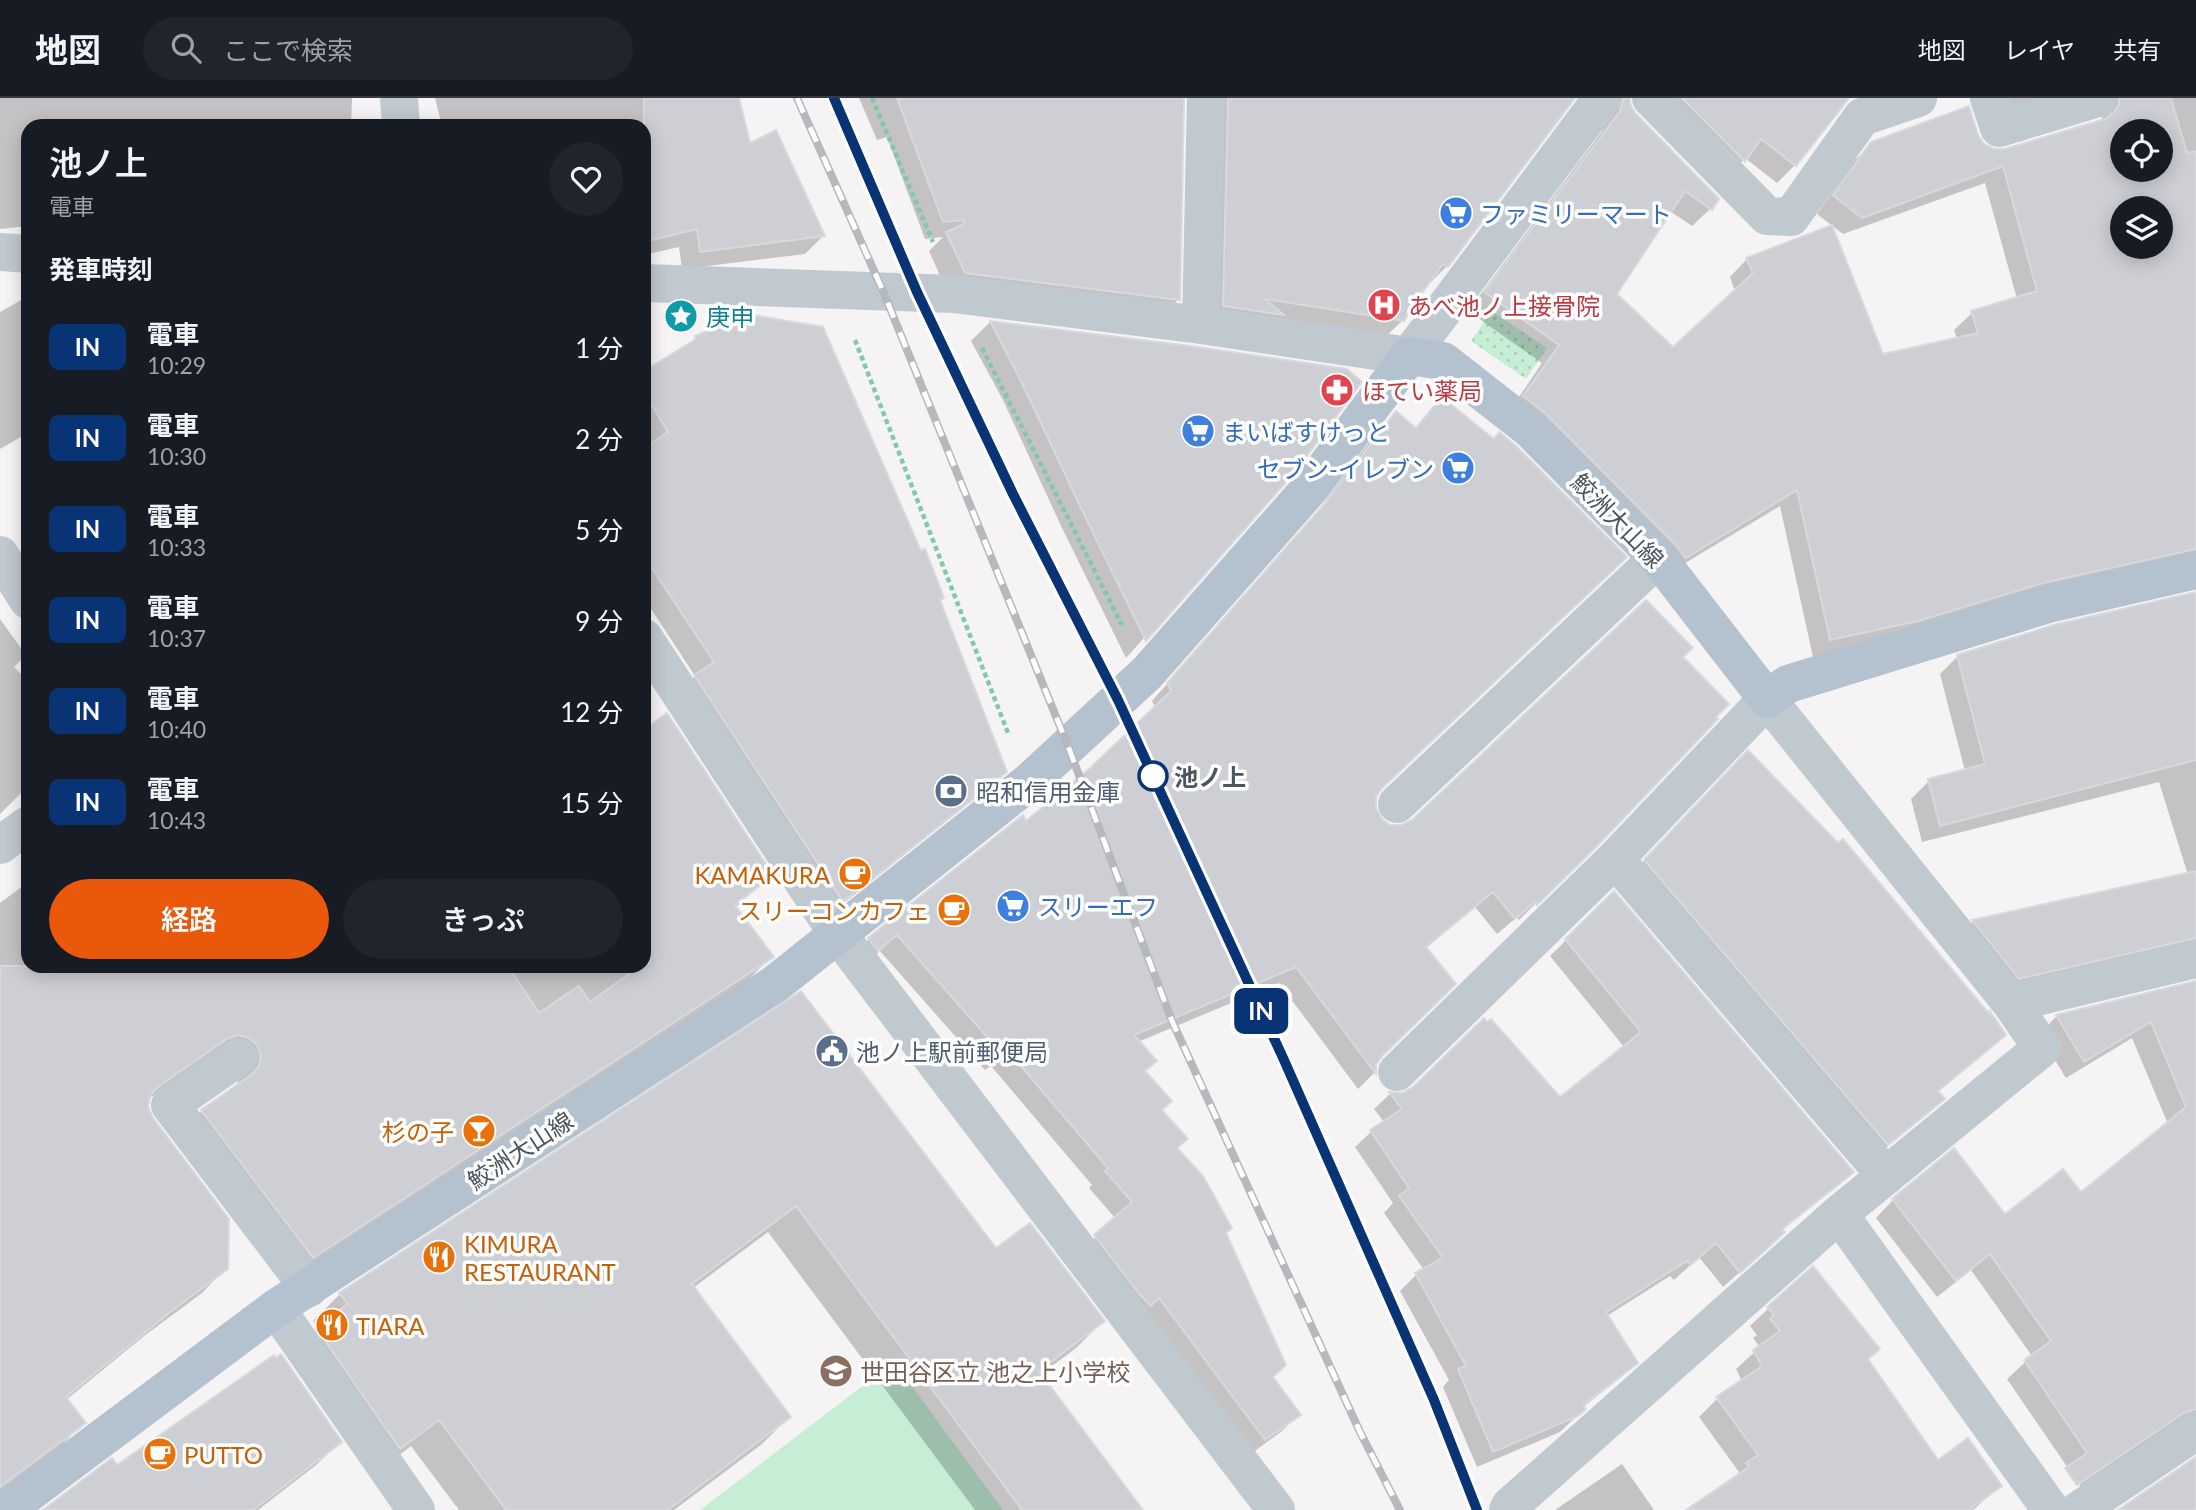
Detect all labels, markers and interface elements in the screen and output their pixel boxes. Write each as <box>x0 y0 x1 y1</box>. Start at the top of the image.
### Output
search box <box>143 17 633 80</box>
text: 地図 <box>35 29 101 69</box>
icon: search <box>167 29 205 67</box>
text: ここで検索 <box>223 34 353 66</box>
text: 地図 <box>1918 35 1966 64</box>
text: レイヤ <box>2004 35 2075 64</box>
text: 共有 <box>2113 35 2161 64</box>
map controls <box>2110 119 2173 259</box>
button: locate <box>2110 119 2173 182</box>
text: 池ノ上 <box>49 142 148 182</box>
button: heart <box>549 142 623 216</box>
text: 電車 <box>49 192 95 220</box>
supermarket icon: ファミリーマート <box>1437 194 1475 232</box>
button: layers <box>2110 196 2173 259</box>
place label: ファミリーマート <box>1480 199 1672 228</box>
text: 発車時刻 <box>49 253 153 285</box>
hospital icon: あべ池ノ上接骨院 <box>1365 286 1403 324</box>
place label: あべ池ノ上接骨院 <box>1408 291 1600 320</box>
place icon: 庚申 <box>662 297 700 335</box>
place label: 庚申 <box>706 302 754 331</box>
text: 電車 <box>147 318 199 350</box>
text: IN <box>75 332 100 361</box>
text: 1 分 <box>575 332 623 364</box>
text: 10:29 <box>147 351 206 379</box>
pharmacy icon: ほてい薬局 <box>1318 371 1356 409</box>
place label: ほてい薬局 <box>1362 376 1482 405</box>
text: 電車 <box>147 409 199 441</box>
supermarket icon: まいばすけっと <box>1179 412 1217 450</box>
place label: まいばすけっと <box>1222 417 1390 446</box>
text: IN <box>75 423 100 452</box>
text: 2 分 <box>575 423 623 455</box>
text: 10:30 <box>147 442 206 470</box>
supermarket icon: セブン-イレブン <box>1439 449 1477 487</box>
place label: セブン-イレブン <box>1257 454 1434 483</box>
street label: 鮫洲大山線 <box>1566 467 1670 573</box>
text: 電車 <box>147 500 199 532</box>
text: IN <box>75 514 100 543</box>
text: 5 分 <box>575 514 623 546</box>
text: 10:33 <box>147 533 206 561</box>
text: 電車 <box>147 591 199 623</box>
text: IN <box>75 605 100 634</box>
text: 9 分 <box>575 605 623 637</box>
text: 10:37 <box>147 624 206 652</box>
text: 電車 <box>147 682 199 714</box>
text: IN <box>75 696 100 725</box>
text: 12 分 <box>560 696 623 728</box>
text: 10:40 <box>147 715 206 743</box>
marker: 池ノ上 <box>1138 761 1168 791</box>
place label: 池ノ上 <box>1174 762 1246 791</box>
bank icon: 昭和信用金庫 <box>932 772 970 810</box>
text: 電車 <box>147 773 199 805</box>
place label: 昭和信用金庫 <box>976 777 1120 806</box>
text: IN <box>75 787 100 816</box>
text: 15 分 <box>560 787 623 819</box>
text: 10:43 <box>147 806 206 834</box>
cafe icon: KAMAKURA <box>836 855 874 893</box>
place label: KAMAKURA <box>694 860 831 889</box>
button: 経路 <box>49 879 329 959</box>
button: きっぷ <box>343 879 623 959</box>
supermarket icon: スリーエフ <box>994 887 1032 925</box>
cafe icon: スリーコンカフェ <box>935 891 973 929</box>
place label: スリーエフ <box>1038 892 1158 921</box>
place label: スリーコンカフェ <box>738 896 930 925</box>
line badge: IN <box>1230 988 1292 1034</box>
text: IN <box>1248 996 1274 1025</box>
public building icon: 池ノ上駅前郵便局 <box>813 1032 851 1070</box>
place label: 池ノ上駅前郵便局 <box>856 1037 1048 1066</box>
street label: 鮫洲大山線 <box>462 1105 578 1195</box>
bar icon: 杉の子 <box>460 1112 498 1150</box>
place label: 杉の子 <box>382 1117 454 1146</box>
place label: KIMURA RESTAURANT <box>464 1229 616 1286</box>
restaurant icon: KIMURA RESTAURANT <box>420 1238 458 1276</box>
restaurant icon: TIARA <box>313 1306 351 1344</box>
place label: TIARA <box>356 1311 425 1340</box>
school or university icon: 世田谷区立 池之上小学校 <box>817 1352 855 1390</box>
place label: 世田谷区立 池之上小学校 <box>860 1357 1130 1386</box>
cafe icon: PUTTO <box>141 1435 179 1473</box>
place label: PUTTO <box>184 1440 263 1469</box>

